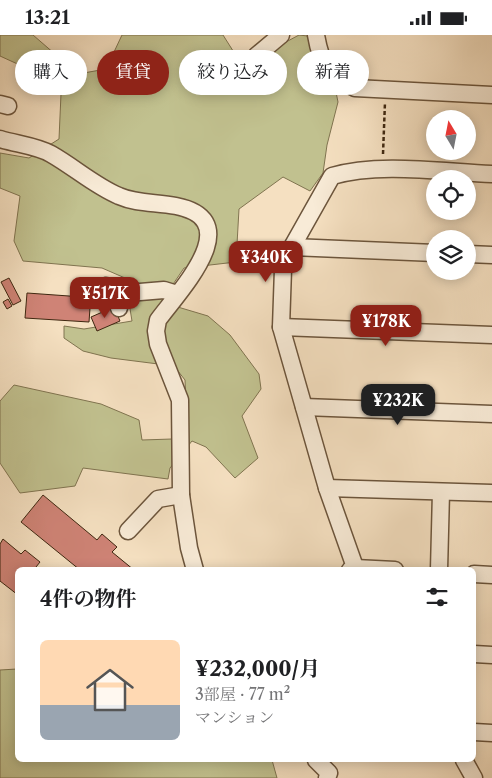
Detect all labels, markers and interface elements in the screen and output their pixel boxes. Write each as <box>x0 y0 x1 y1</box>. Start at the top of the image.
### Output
text: 13:21 <box>25 6 70 29</box>
chip: 購入 <box>15 50 87 95</box>
chip: 賃貸 <box>97 50 169 95</box>
chip: 絞り込み <box>179 50 287 95</box>
chip: 新着 <box>297 50 369 95</box>
north arrow <box>426 110 476 160</box>
map controls <box>426 110 476 280</box>
button: locate <box>426 170 476 220</box>
button: layers <box>426 230 476 280</box>
pin: ¥340K <box>231 241 301 283</box>
text: ¥340K <box>240 247 292 267</box>
pin: ¥517K <box>70 277 140 319</box>
text: ¥517K <box>81 283 129 303</box>
pin: ¥178K <box>351 305 421 347</box>
text: ¥178K <box>361 311 411 331</box>
pin: ¥232K <box>363 383 433 426</box>
text: ¥232K <box>372 390 424 410</box>
icon: filters <box>423 583 451 611</box>
text: 4件の物件 <box>40 586 136 611</box>
text: ¥232,000/月 <box>195 656 320 681</box>
icon: home <box>80 660 140 720</box>
text: 3部屋 · 77 m² <box>195 684 290 704</box>
text: マンション <box>195 707 274 727</box>

